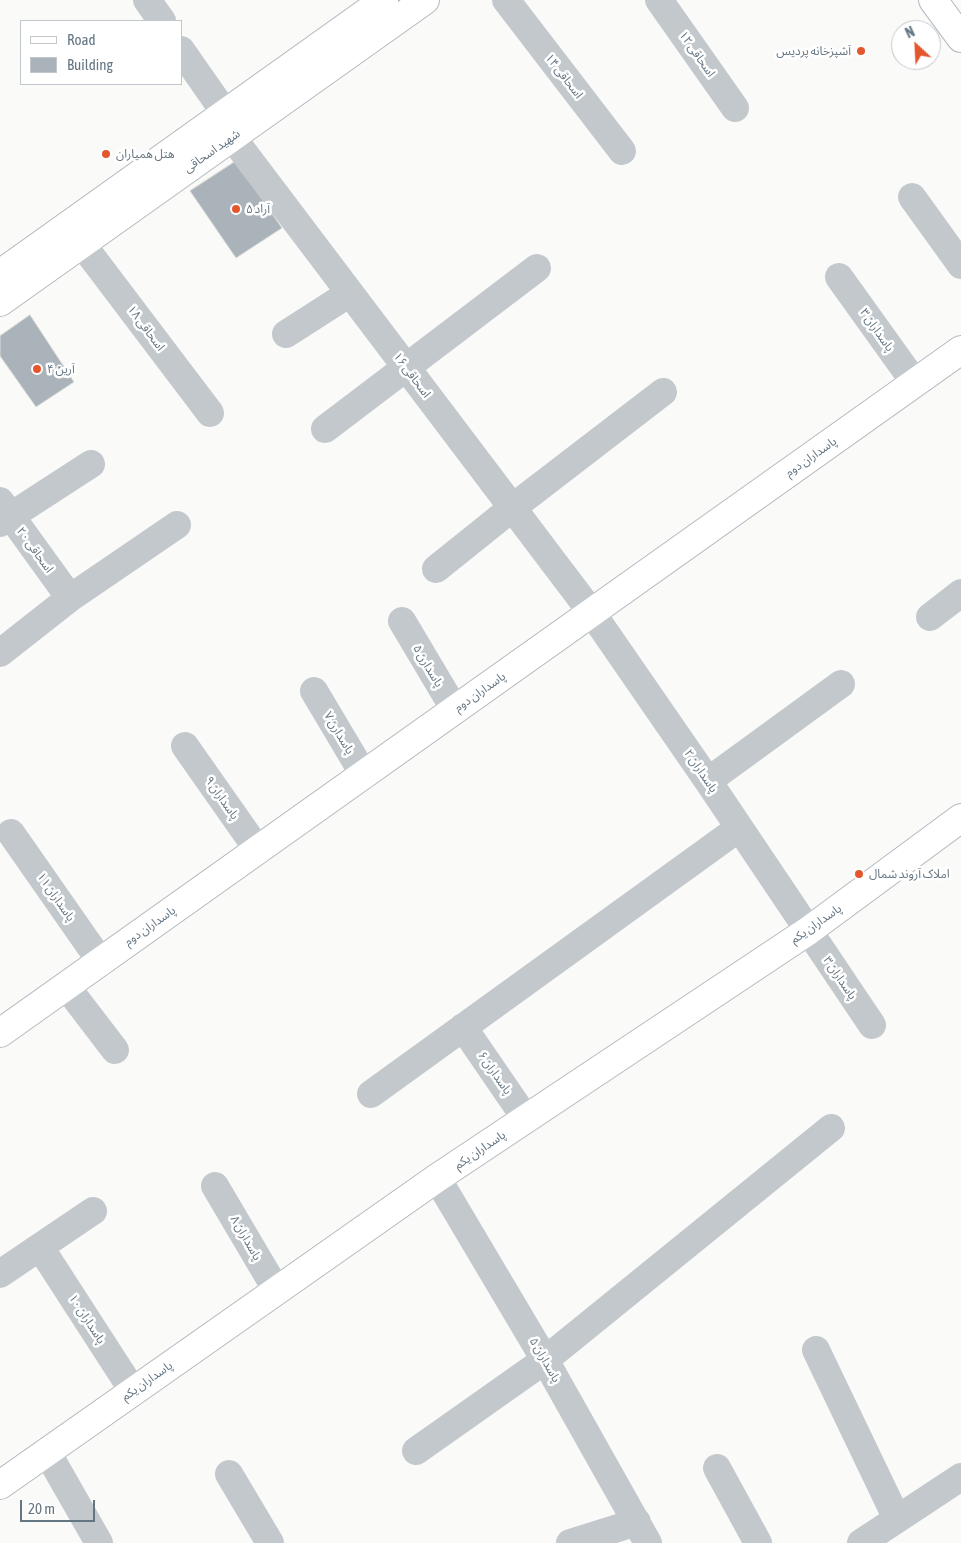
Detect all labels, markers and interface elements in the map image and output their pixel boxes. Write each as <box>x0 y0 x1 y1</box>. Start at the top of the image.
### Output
legend <box>20 20 182 85</box>
north arrow <box>891 20 941 70</box>
text: N <box>903 23 917 41</box>
street label: اسحاقی ۱۲ <box>676 28 718 80</box>
text: Road <box>67 31 96 48</box>
place label: آشپزخانه پردیس <box>776 44 851 58</box>
marker: آشپزخانه پردیس <box>855 45 867 57</box>
street label: اسحاقی ۱۴ <box>542 51 586 101</box>
text: Building <box>67 56 113 73</box>
street label: شهید اسحاقی <box>181 126 243 176</box>
place label: هتل همیاران <box>116 147 175 161</box>
marker: هتل همیاران <box>100 148 112 160</box>
place label: آراد ۵ <box>246 202 270 216</box>
marker: آراد ۵ <box>230 203 242 215</box>
street label: اسحاقی ۱۸ <box>124 303 168 353</box>
street label: پاسداران ۳ <box>857 306 897 354</box>
street label: اسحاقی ۱۶ <box>390 350 434 400</box>
place label: آرین ۴ <box>47 362 75 376</box>
marker: آرین ۴ <box>31 363 43 375</box>
street label: پاسداران دوم <box>783 434 839 480</box>
street label: اسحاقی ۲۰ <box>14 524 56 576</box>
street label: پاسدارن ۵ <box>410 642 446 690</box>
street label: پاسداران دوم <box>452 669 508 715</box>
street label: پاسدارن ۷ <box>321 709 357 757</box>
street label: پاسداران ۲ <box>681 746 721 796</box>
street label: پاسداران ۹ <box>202 774 242 822</box>
place label: املاک آروند شمال <box>869 867 950 881</box>
marker: املاک آروند شمال <box>853 868 865 880</box>
street label: پاسداران ۱۱ <box>34 870 78 924</box>
street label: پاسداران یکم <box>788 901 844 947</box>
street label: پاسداران دوم <box>122 903 178 949</box>
street label: پاسداران ۳ <box>820 953 860 1003</box>
street label: پاسداران ۶ <box>475 1049 515 1097</box>
street label: پاسداران یکم <box>452 1128 508 1172</box>
street label: پاسداران ۸ <box>227 1213 265 1263</box>
street label: پاسداران ۱۰ <box>66 1291 108 1347</box>
street label: پاسداران ۵ <box>526 1335 564 1385</box>
street label: پاسداران یکم <box>119 1358 175 1404</box>
scale bar <box>22 1490 98 1522</box>
text: 20 m <box>28 1500 55 1517</box>

